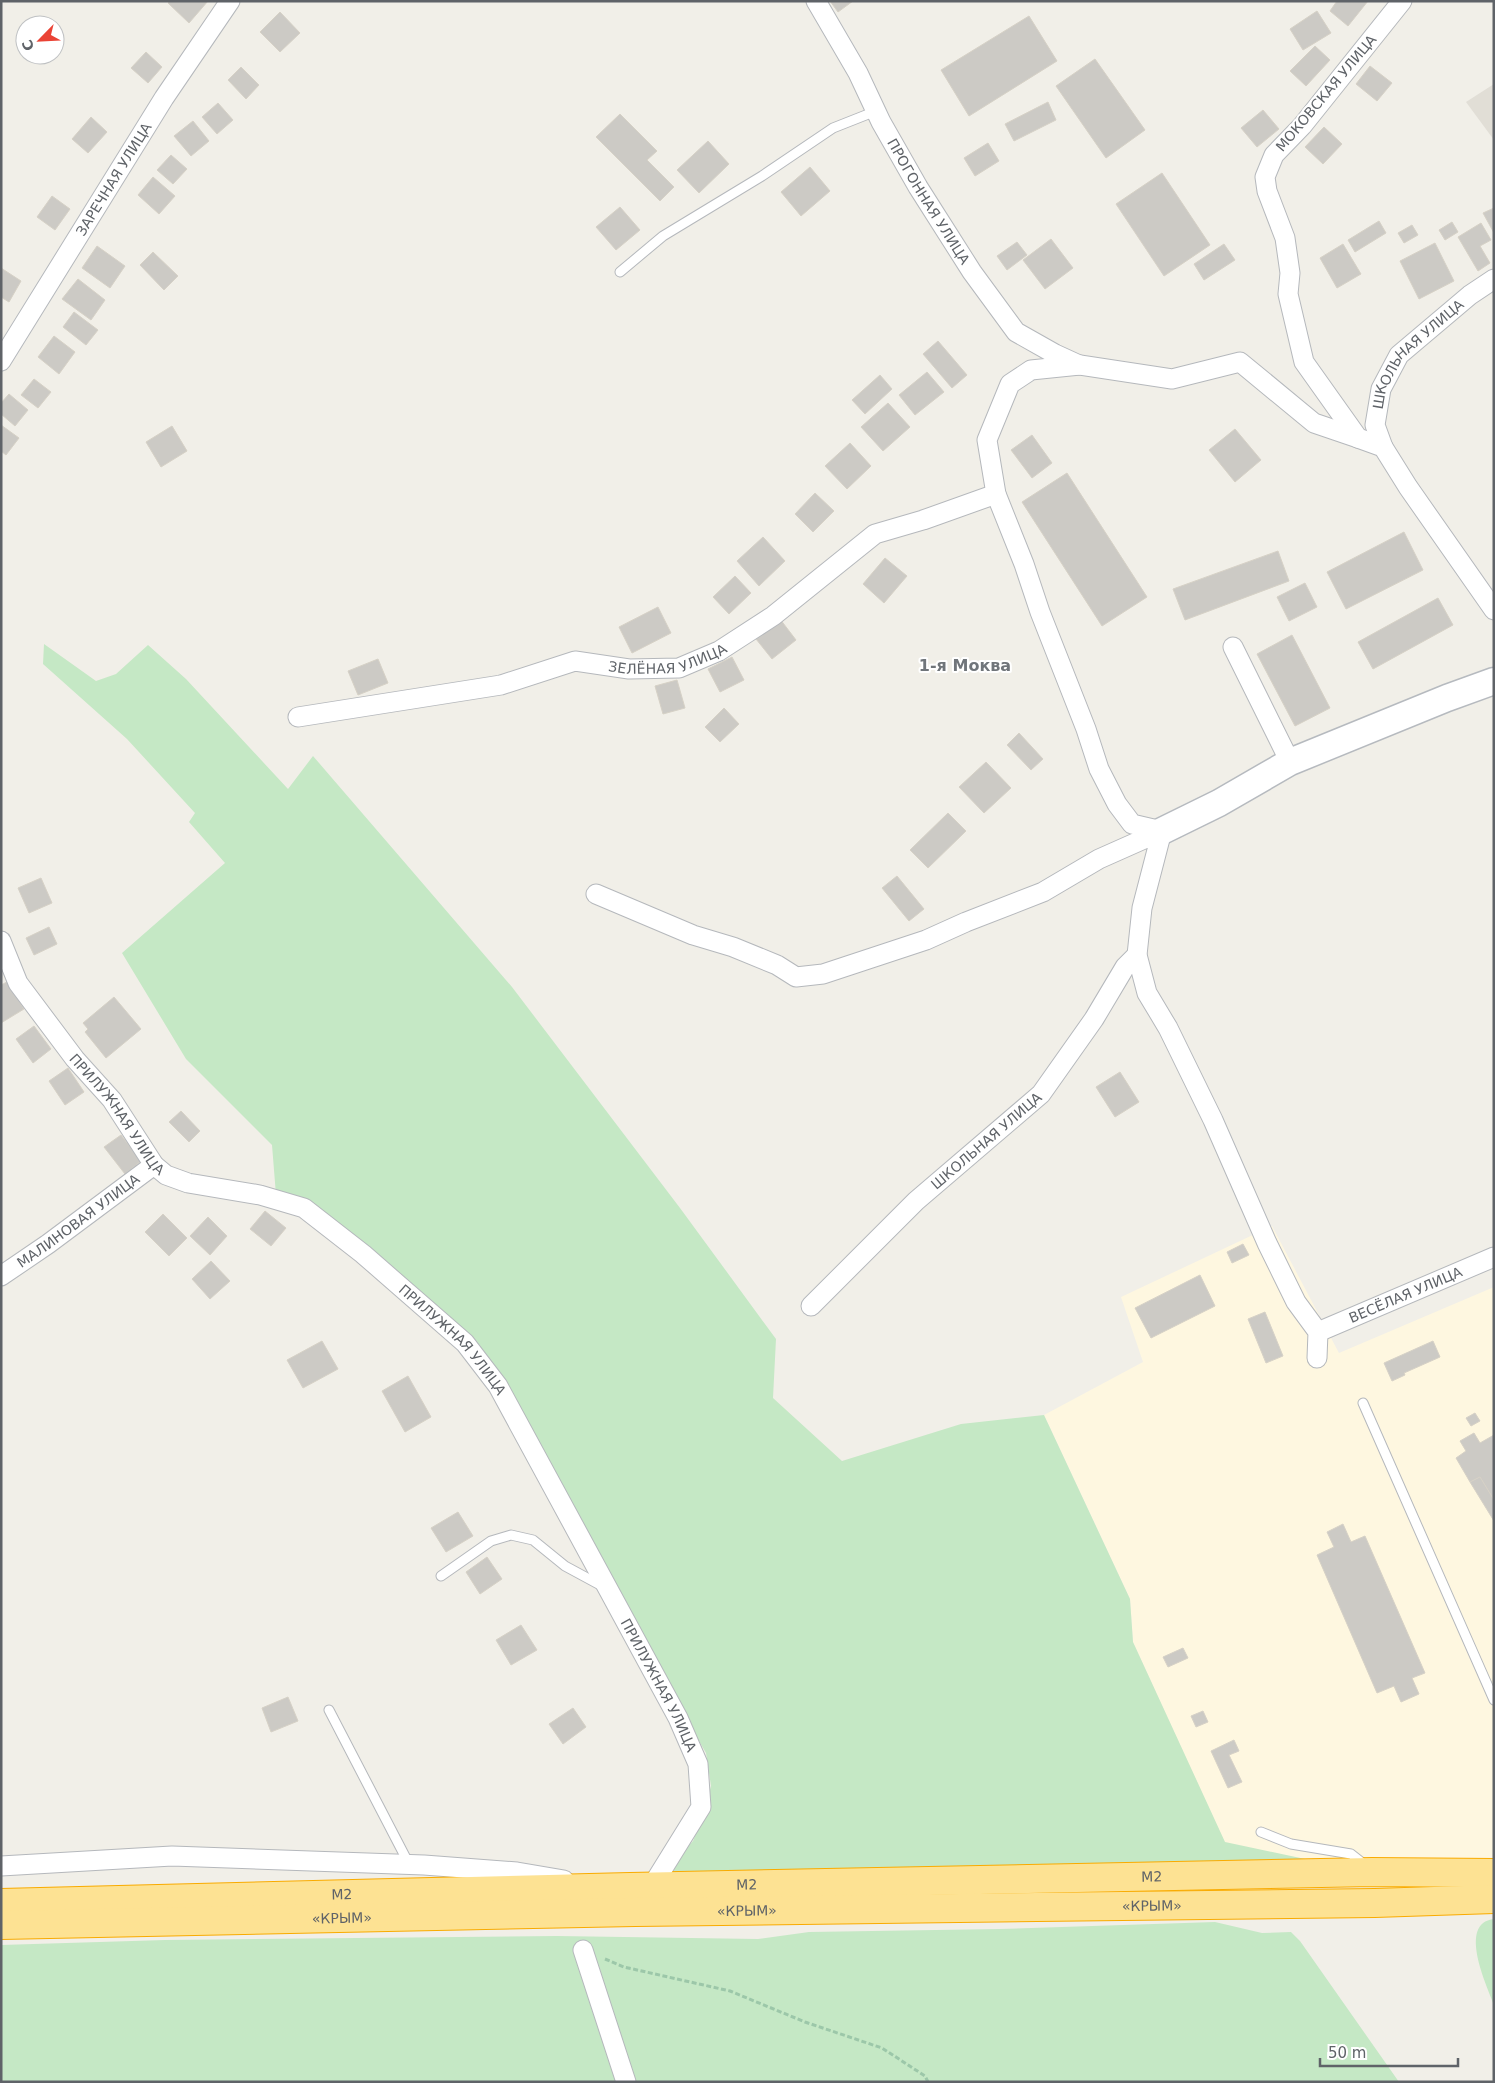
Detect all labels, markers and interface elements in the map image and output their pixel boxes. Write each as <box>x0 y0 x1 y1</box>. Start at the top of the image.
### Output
north arrow <box>15 15 65 65</box>
street label: МОКОВСКАЯ УЛИЦА <box>1273 31 1380 154</box>
text: С <box>19 37 38 53</box>
street label: ЗАРЕЧНАЯ УЛИЦА <box>73 119 155 238</box>
street label: ПРОГОННАЯ УЛИЦА <box>884 136 973 268</box>
street label: ШКОЛЬНАЯ УЛИЦА <box>1370 296 1467 410</box>
street label: ЗЕЛЁНАЯ УЛИЦА <box>607 640 730 677</box>
district label: 1-я Моква <box>919 656 1011 675</box>
street label: ПРИЛУЖНАЯ УЛИЦА <box>66 1050 168 1178</box>
street label: ШКОЛЬНАЯ УЛИЦА <box>928 1089 1045 1193</box>
street label: МАЛИНОВАЯ УЛИЦА <box>14 1170 143 1271</box>
street label: ВЕСЁЛАЯ УЛИЦА <box>1346 1263 1465 1326</box>
street label: ПРИЛУЖНАЯ УЛИЦА <box>396 1281 509 1398</box>
street label: ПРИЛУЖНАЯ УЛИЦА <box>618 1616 700 1755</box>
street label: М2 <box>1141 1868 1162 1885</box>
street label: М2 <box>736 1876 757 1893</box>
street label: М2 <box>331 1886 353 1903</box>
street label: «КРЫМ» <box>1122 1897 1182 1914</box>
street label: «КРЫМ» <box>717 1902 777 1919</box>
street label: «КРЫМ» <box>312 1909 372 1927</box>
scale bar <box>1320 2036 1458 2068</box>
text: 50 m <box>1328 2044 1366 2062</box>

